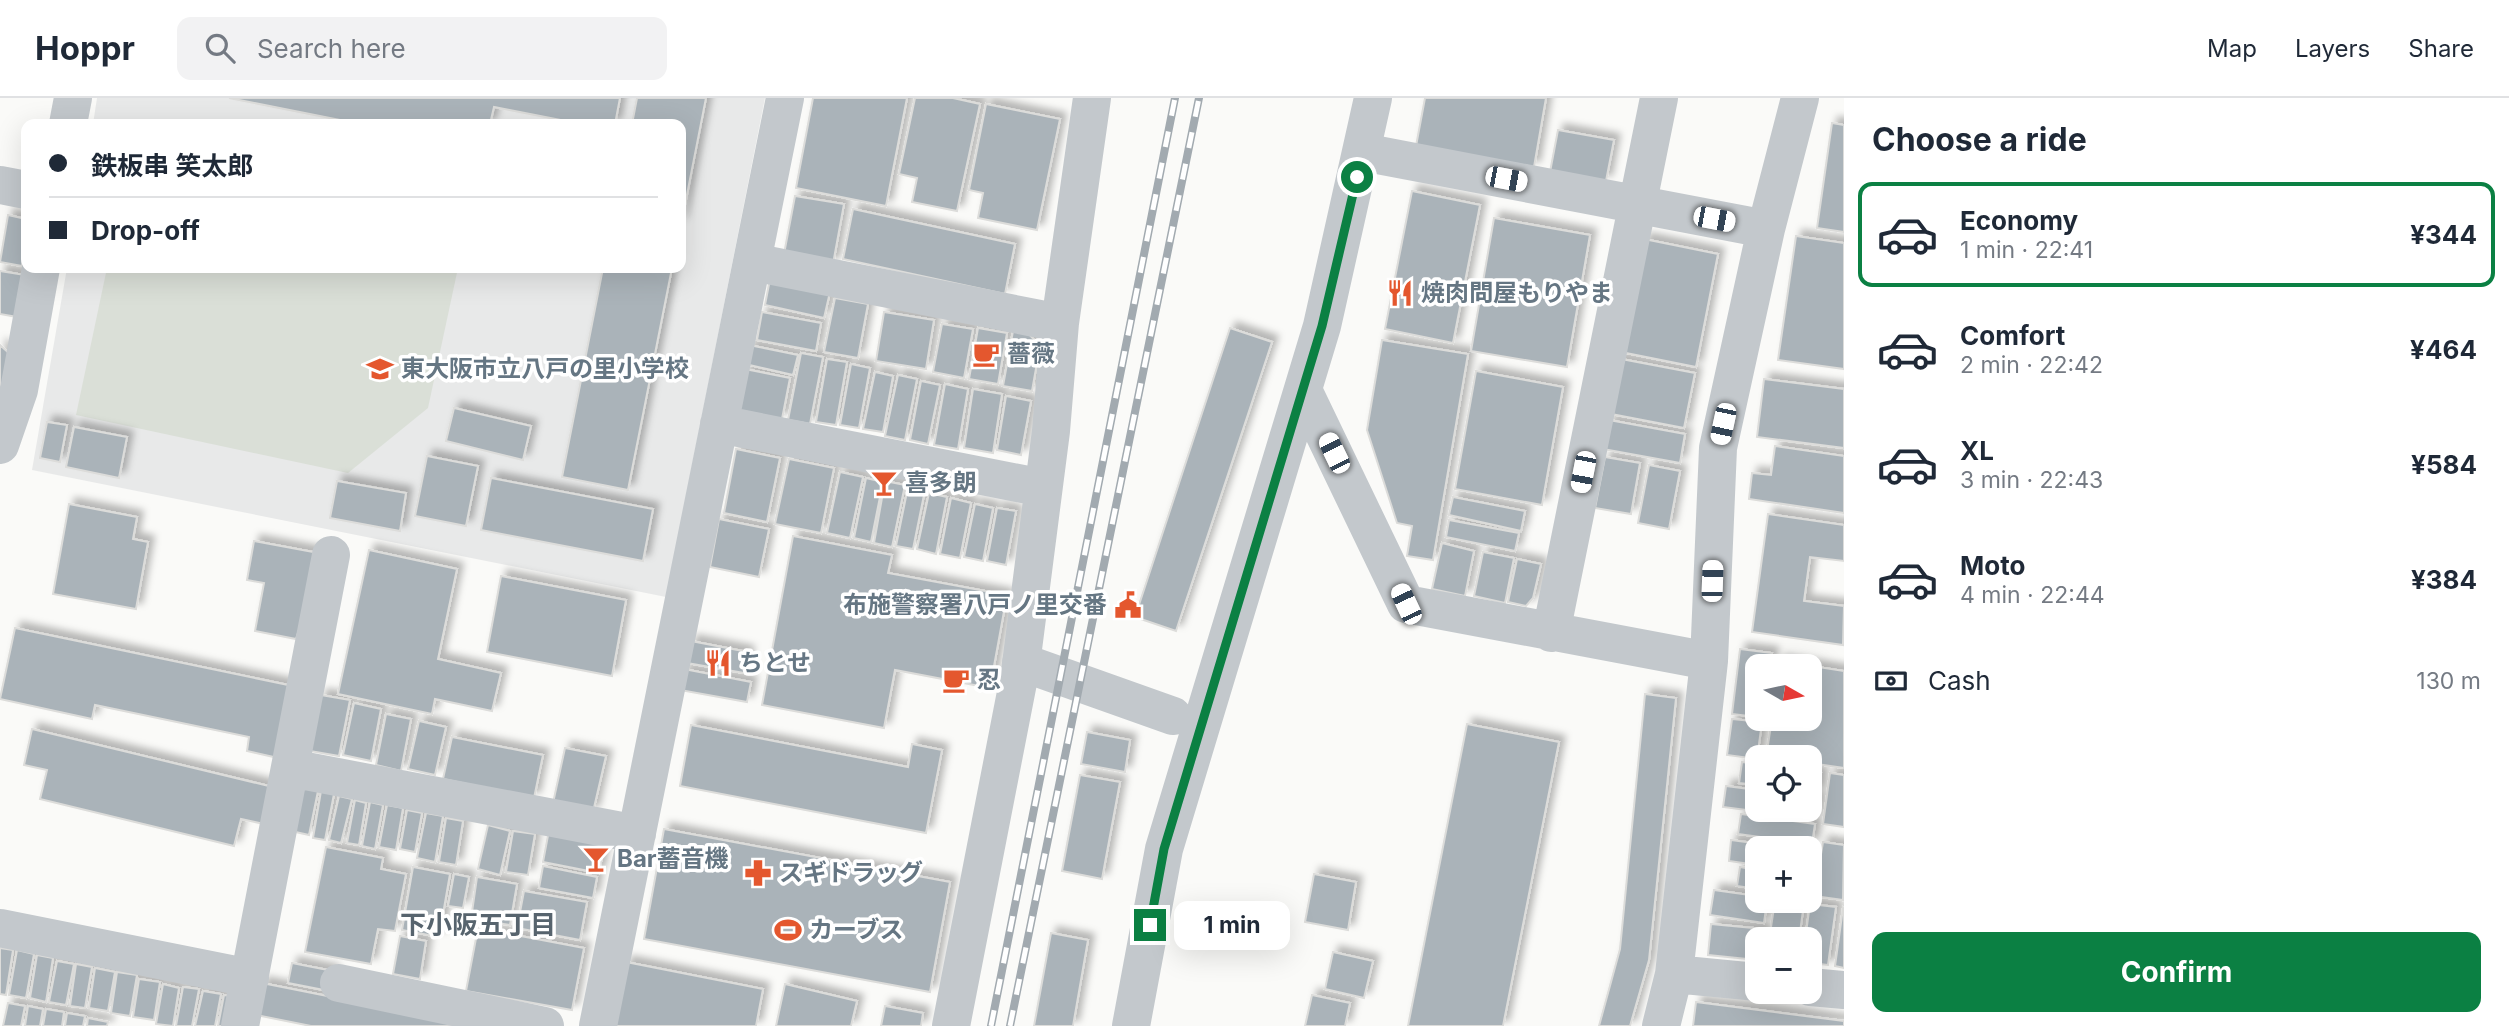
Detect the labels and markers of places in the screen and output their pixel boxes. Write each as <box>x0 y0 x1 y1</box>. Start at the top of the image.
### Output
restaurant icon: 焼肉問屋もりやま <box>1385 278 1415 308</box>
place label: 焼肉問屋もりやま <box>1421 278 1613 307</box>
cafe icon: 薔薇 <box>971 339 1001 369</box>
place label: 薔薇 <box>1007 339 1055 368</box>
school or university icon: 東大阪市立八戸の里小学校 <box>365 354 395 384</box>
place label: 東大阪市立八戸の里小学校 <box>401 354 689 383</box>
bar icon: 喜多朗 <box>869 468 899 498</box>
place label: 喜多朗 <box>905 468 977 497</box>
place label: 布施警察署八戸ノ里交番 <box>843 590 1107 619</box>
public building icon: 布施警察署八戸ノ里交番 <box>1113 590 1143 620</box>
restaurant icon: ちとせ <box>703 648 733 678</box>
place label: ちとせ <box>739 648 811 677</box>
cafe icon: 忍 <box>941 665 971 695</box>
place label: 忍 <box>977 665 1001 694</box>
bar icon: Bar蓄音機 <box>581 844 611 874</box>
place label: Bar蓄音機 <box>617 844 729 873</box>
pharmacy icon: スギドラッグ <box>743 858 773 888</box>
place label: スギドラッグ <box>779 858 923 887</box>
sports icon: カーブス <box>773 915 803 945</box>
place label: カーブス <box>809 915 904 944</box>

